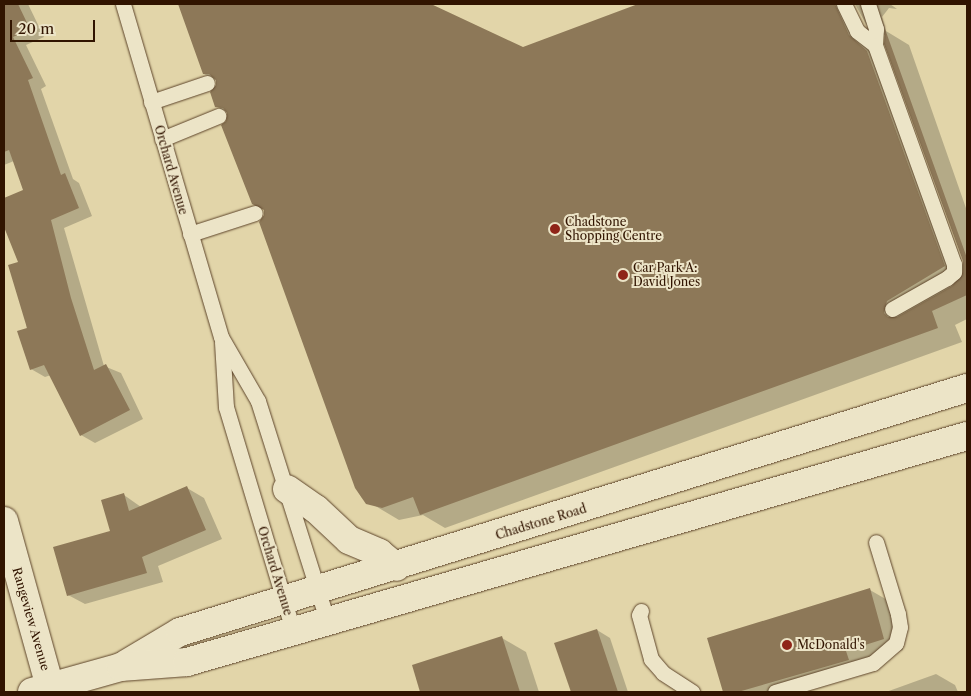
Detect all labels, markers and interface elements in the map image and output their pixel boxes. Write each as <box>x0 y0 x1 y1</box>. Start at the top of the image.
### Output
scale bar <box>12 10 98 42</box>
text: 20 m <box>18 19 54 38</box>
street label: Orchard Avenue <box>151 123 191 217</box>
place label: Chadstone Shopping Centre <box>565 215 662 243</box>
marker: Chadstone Shopping Centre <box>549 223 561 235</box>
place label: Car Park A: David Jones <box>633 261 700 289</box>
marker: Car Park A: David Jones <box>617 269 629 281</box>
street label: Chadstone Road <box>494 501 588 543</box>
street label: Orchard Avenue <box>255 524 295 618</box>
street label: Rangeview Avenue <box>9 565 53 673</box>
place label: McDonald's <box>797 638 865 652</box>
marker: McDonald's <box>781 639 793 651</box>

